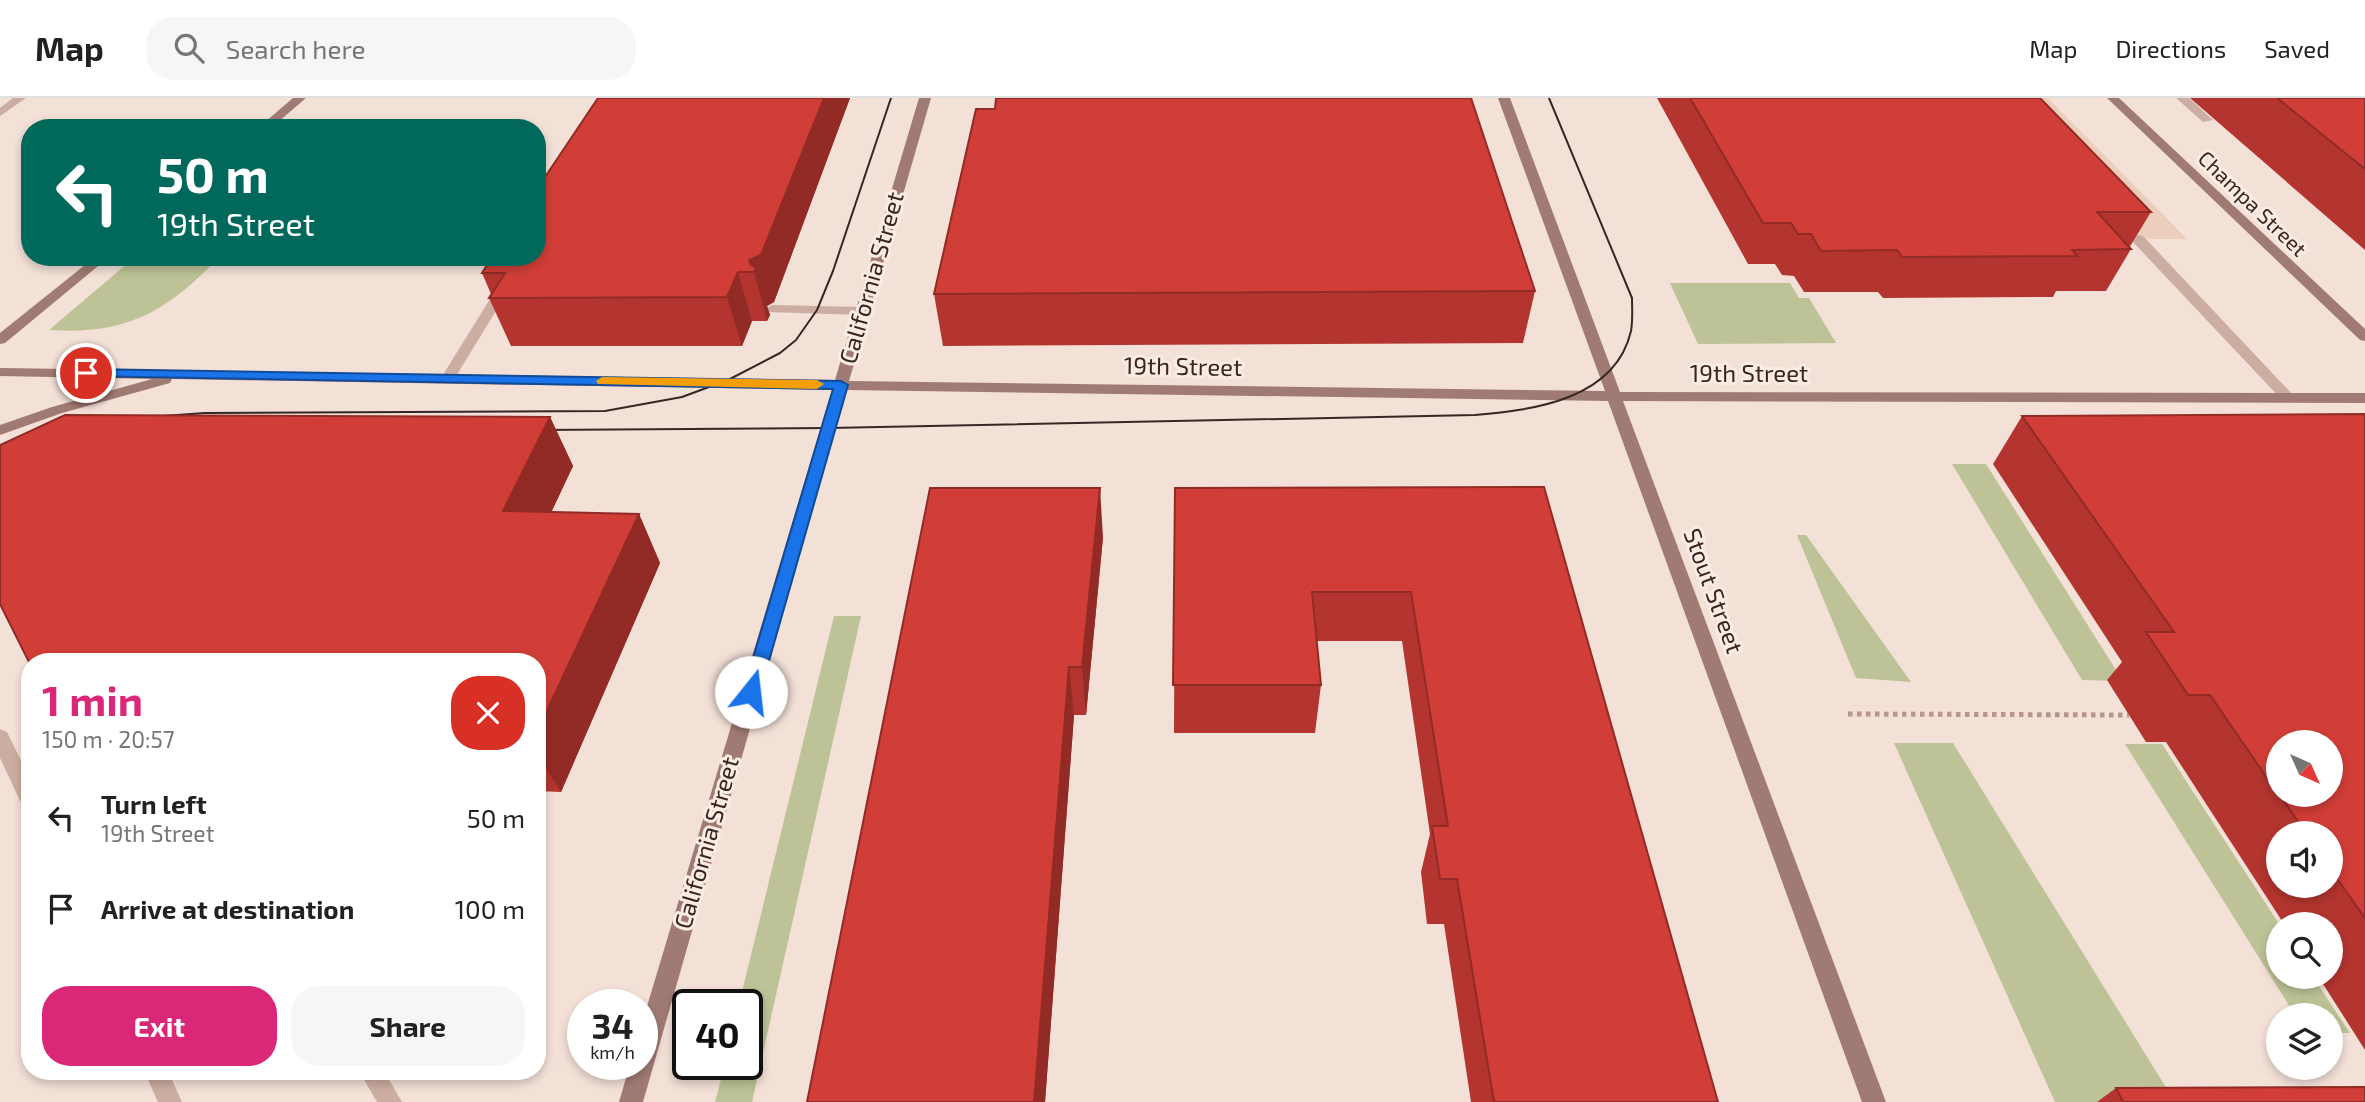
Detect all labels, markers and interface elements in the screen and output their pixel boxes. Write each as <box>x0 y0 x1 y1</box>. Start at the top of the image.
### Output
search box <box>146 17 636 80</box>
text: Map <box>35 28 104 68</box>
icon: search <box>170 29 208 67</box>
text: Search here <box>226 33 365 64</box>
text: Map <box>2029 34 2077 63</box>
text: Directions <box>2115 34 2226 63</box>
text: Saved <box>2264 34 2330 63</box>
text: 50 m <box>157 144 269 203</box>
street label: Champa Street <box>2194 145 2312 261</box>
icon: left <box>42 147 133 238</box>
street label: California Street <box>832 188 909 367</box>
text: 19th Street <box>157 204 315 242</box>
pin <box>56 343 116 403</box>
street label: 19th Street <box>1124 350 1242 381</box>
icon: arrive <box>67 354 105 392</box>
street label: 19th Street <box>1690 358 1808 387</box>
street label: Stout Street <box>1678 524 1750 657</box>
position arrow <box>714 655 788 729</box>
text: 1 min <box>42 674 143 724</box>
button: close <box>451 676 525 750</box>
text: 150 m · 20:57 <box>42 725 175 753</box>
north arrow <box>2266 730 2343 807</box>
map controls <box>2266 730 2343 1080</box>
street label: California Street <box>667 753 744 932</box>
text: Turn left <box>101 788 207 819</box>
icon: left <box>42 799 80 837</box>
text: 50 m <box>467 802 525 833</box>
text: 19th Street <box>101 819 214 847</box>
button: sound <box>2266 821 2343 898</box>
icon: arrive <box>42 890 80 928</box>
text: Arrive at destination <box>101 893 354 924</box>
text: 100 m <box>455 893 525 924</box>
button: search <box>2266 912 2343 989</box>
button: Exit <box>42 986 277 1066</box>
button: Share <box>291 986 525 1066</box>
speed limit sign: 40 <box>672 989 763 1080</box>
button: layers <box>2266 1003 2343 1080</box>
text: 34 <box>591 1004 634 1046</box>
text: km/h <box>590 1041 635 1063</box>

